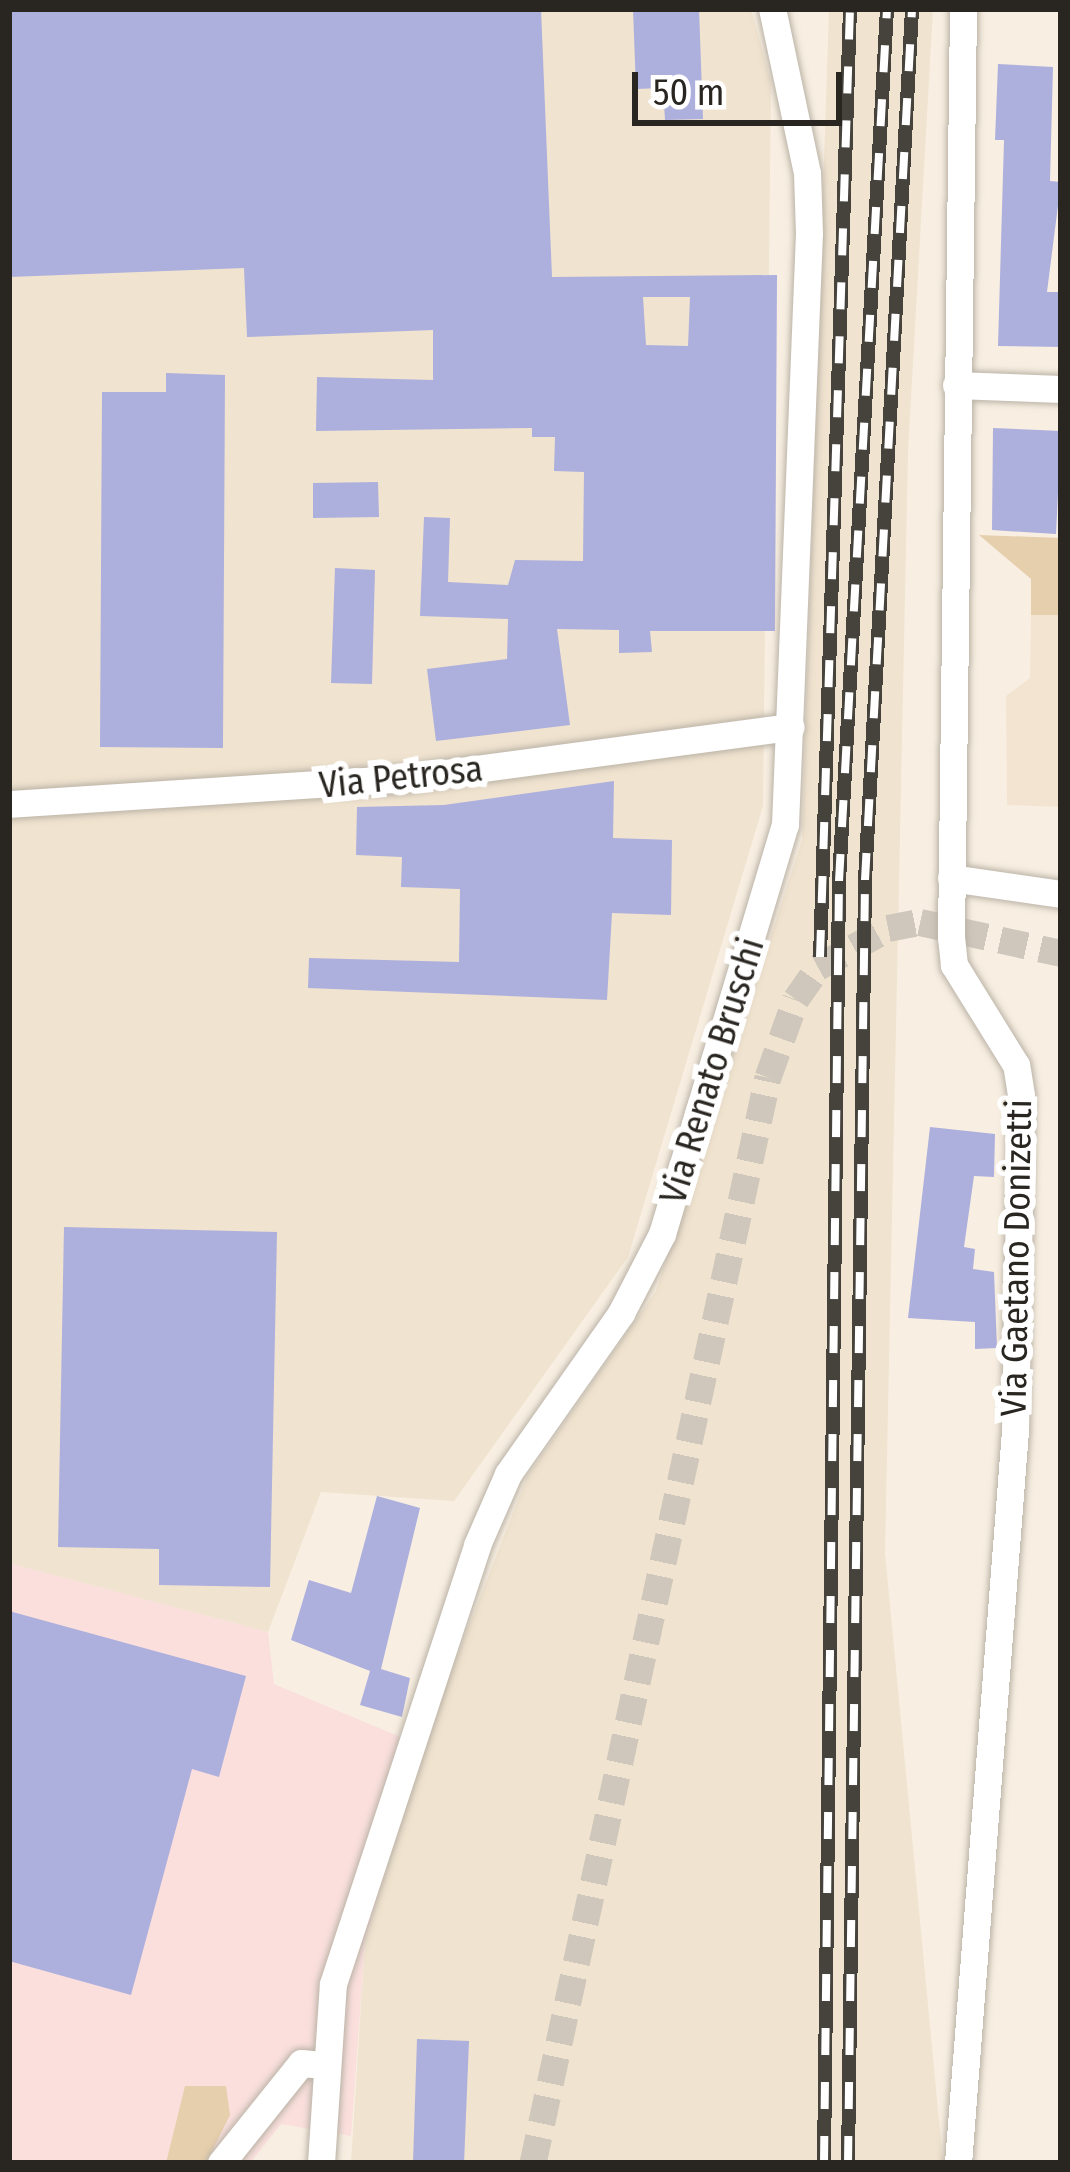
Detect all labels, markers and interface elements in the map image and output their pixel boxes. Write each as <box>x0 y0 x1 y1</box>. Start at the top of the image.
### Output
scale bar <box>638 48 848 122</box>
text: 50 m <box>653 71 724 115</box>
street label: Via Petrosa <box>317 748 485 808</box>
street label: Via Renato Bruschi <box>652 933 774 1209</box>
street label: Via Gaetano Donizetti <box>993 1099 1041 1417</box>

